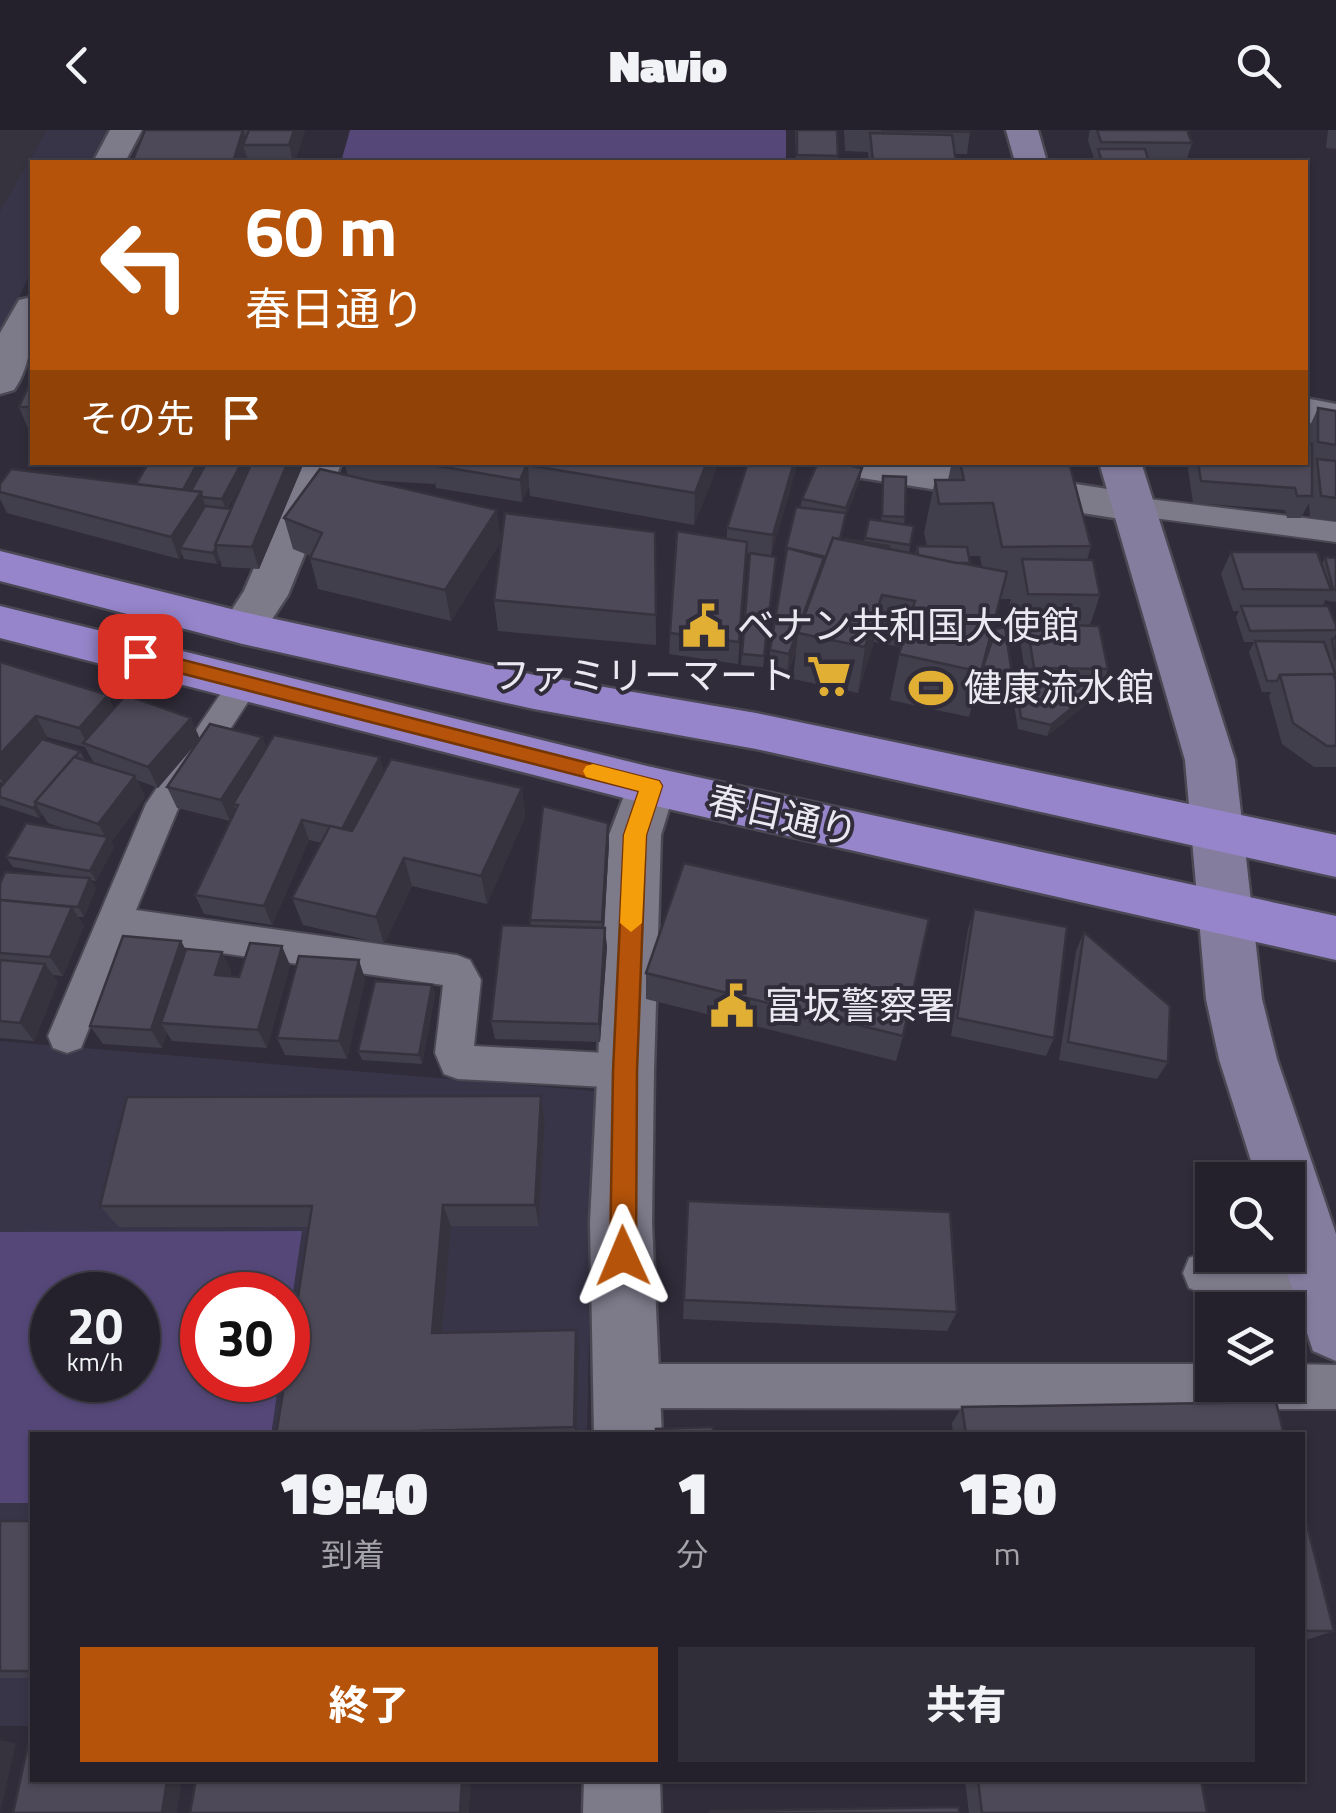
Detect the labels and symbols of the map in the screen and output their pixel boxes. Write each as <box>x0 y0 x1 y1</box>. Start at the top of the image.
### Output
place label: ベナン共和国大使館 <box>737 596 1079 654</box>
public building icon: ベナン共和国大使館 <box>680 602 728 650</box>
pin <box>98 614 183 699</box>
place label: ファミリーマート <box>492 646 796 704</box>
supermarket icon: ファミリーマート <box>805 652 853 700</box>
place label: 健康流水館 <box>964 658 1154 716</box>
sports icon: 健康流水館 <box>907 664 955 712</box>
street label: 春日通り <box>703 770 864 860</box>
place label: 富坂警察署 <box>765 976 955 1034</box>
public building icon: 富坂警察署 <box>708 982 756 1030</box>
position arrow <box>571 1204 675 1308</box>
speed limit sign: 30 <box>180 1272 310 1402</box>

